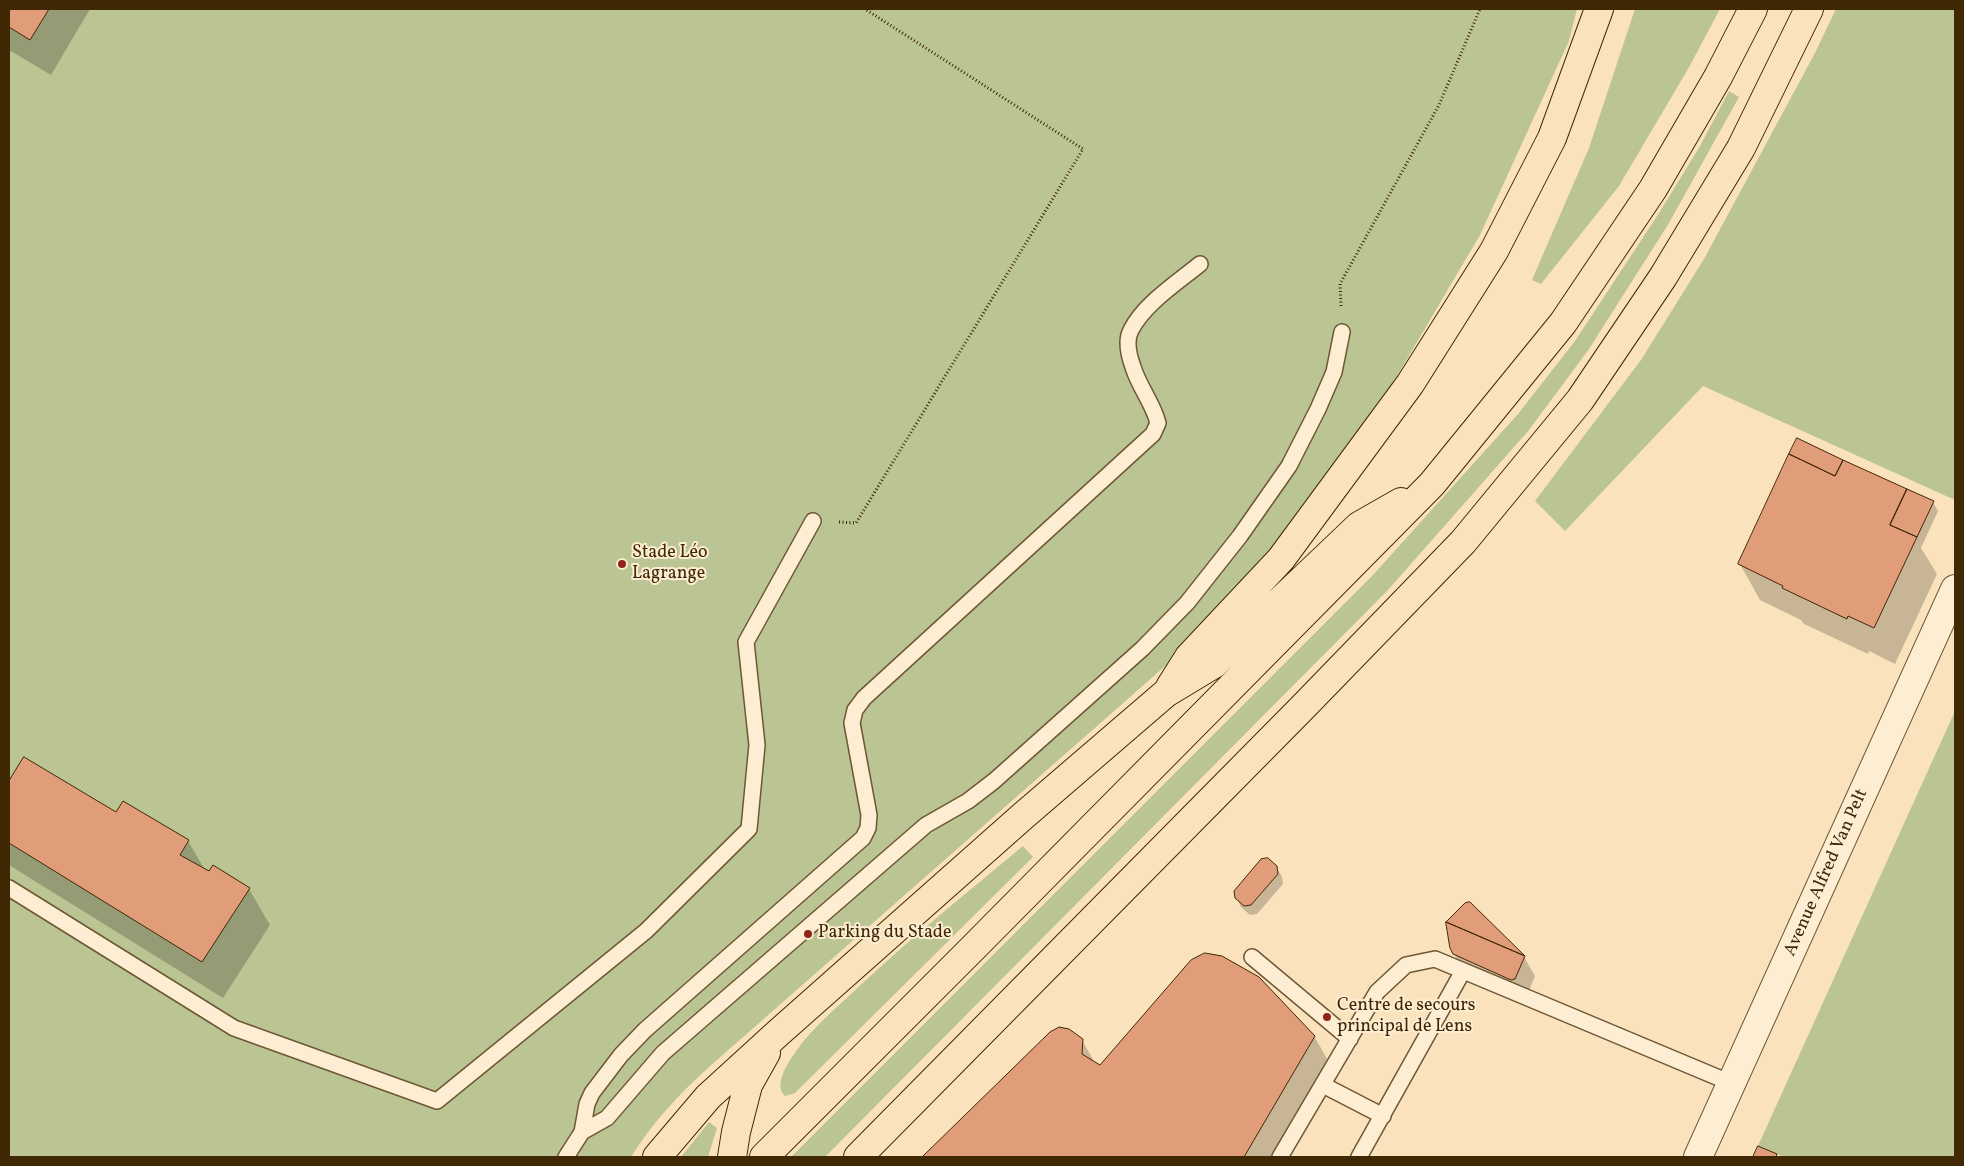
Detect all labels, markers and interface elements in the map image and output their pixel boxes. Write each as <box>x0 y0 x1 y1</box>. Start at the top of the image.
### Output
place label: Stade Léo Lagrange <box>632 543 708 586</box>
marker: Stade Léo Lagrange <box>616 558 628 570</box>
street label: Avenue Alfred Van Pelt <box>1780 786 1874 960</box>
place label: Parking du Stade <box>818 923 952 945</box>
marker: Parking du Stade <box>802 928 814 940</box>
place label: Centre de secours principal de Lens <box>1337 996 1476 1038</box>
marker: Centre de secours principal de Lens <box>1321 1011 1333 1023</box>

